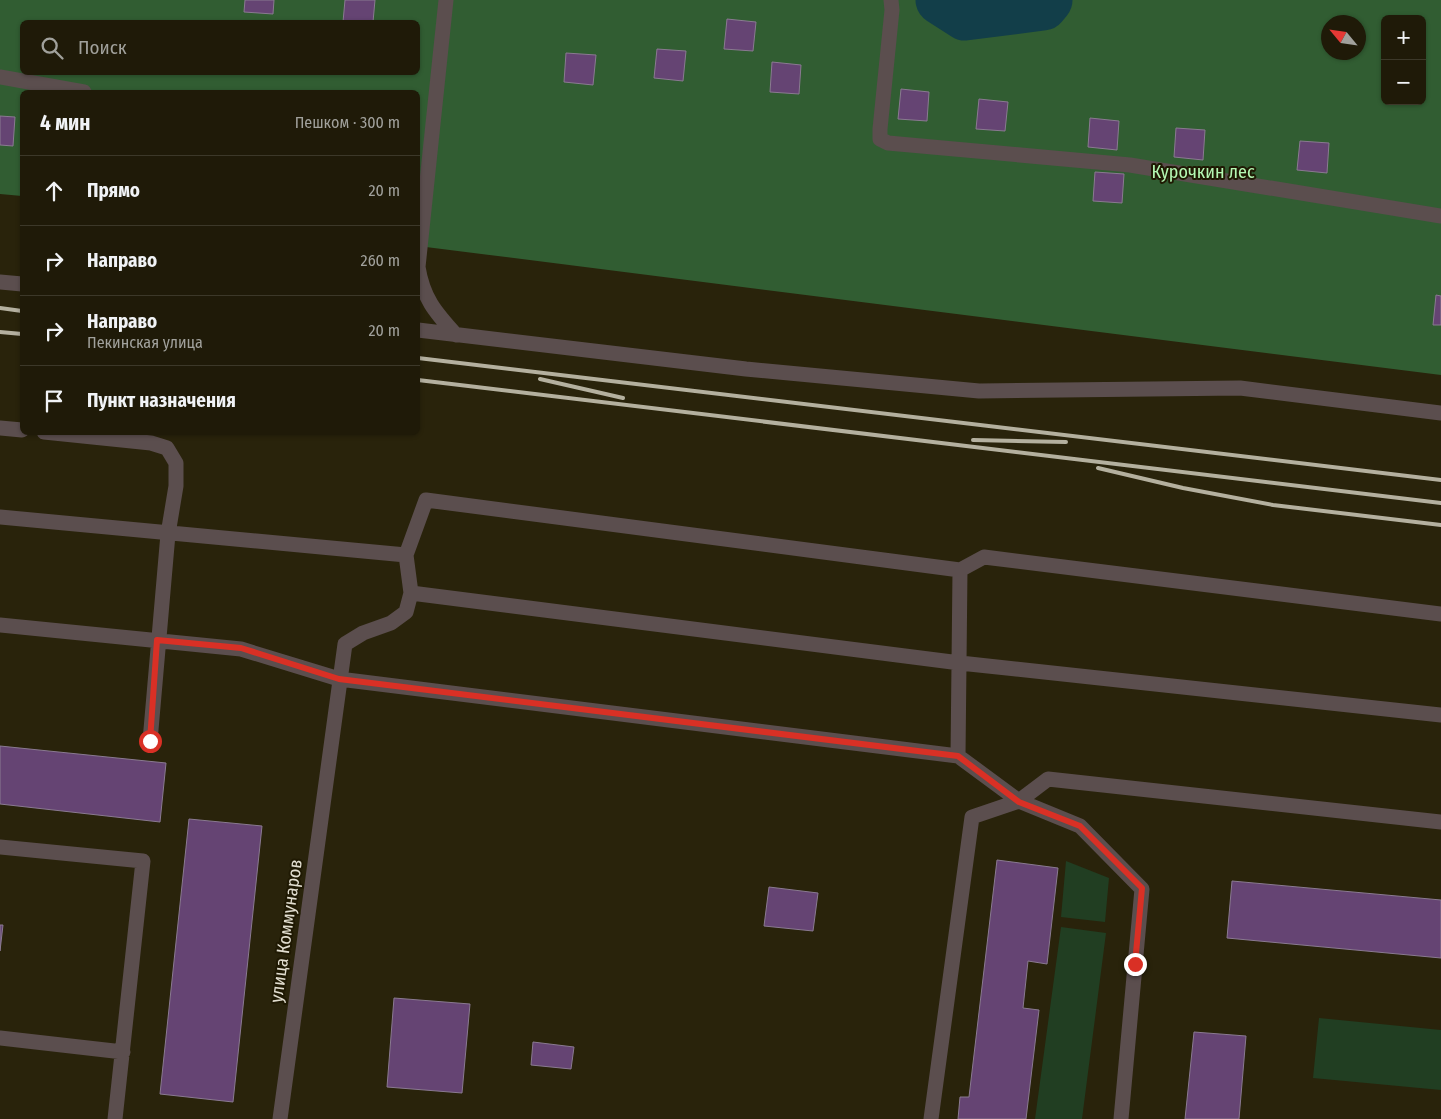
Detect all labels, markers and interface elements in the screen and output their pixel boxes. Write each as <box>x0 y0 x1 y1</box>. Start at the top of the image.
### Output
north arrow <box>1321 15 1366 60</box>
map controls <box>1381 15 1426 105</box>
button: + <box>1381 15 1426 60</box>
search box <box>20 20 420 75</box>
icon: search <box>38 34 66 62</box>
text: Поиск <box>78 36 127 59</box>
button: − <box>1381 60 1426 105</box>
text: 4 мин <box>40 110 90 136</box>
text: Пешком · 300 m <box>295 113 400 132</box>
park label: Курочкин лес <box>1151 161 1255 183</box>
icon: ahead <box>40 177 68 205</box>
text: Прямо <box>87 179 140 202</box>
text: 20 m <box>369 181 400 200</box>
icon: right <box>40 247 68 275</box>
text: Направо <box>87 249 157 272</box>
text: 260 m <box>361 251 400 270</box>
text: Направо <box>87 310 157 333</box>
icon: right <box>40 317 68 345</box>
text: 20 m <box>369 321 400 340</box>
text: Пекинская улица <box>87 333 203 352</box>
icon: arrive <box>40 387 68 415</box>
text: Пункт назначения <box>87 389 236 412</box>
route start <box>139 730 162 753</box>
street label: улица Коммунаров <box>265 858 307 1004</box>
route end <box>1124 953 1147 976</box>

